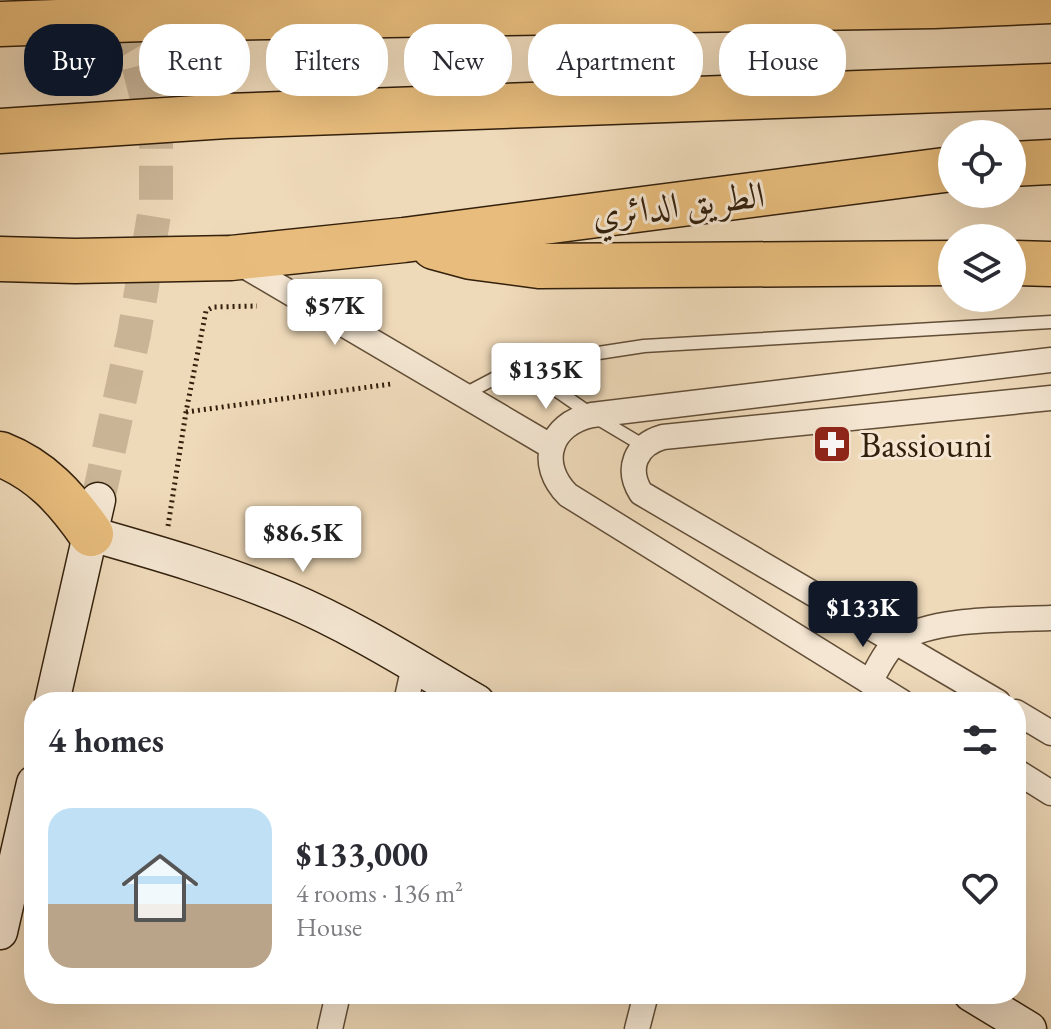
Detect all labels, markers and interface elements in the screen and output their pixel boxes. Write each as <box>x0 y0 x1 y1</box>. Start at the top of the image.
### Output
chip: Buy <box>24 24 123 96</box>
chip: Rent <box>139 24 250 96</box>
chip: Filters <box>266 24 388 96</box>
chip: New <box>404 24 512 96</box>
chip: Apartment <box>528 24 703 96</box>
chip: House <box>719 24 846 96</box>
map controls <box>938 120 1026 312</box>
button: locate <box>938 120 1026 208</box>
street label: الطريق الدائري <box>589 171 768 243</box>
button: layers <box>938 224 1026 312</box>
pin: $57K <box>288 279 382 347</box>
text: $57K <box>305 288 365 322</box>
pin: $135K <box>490 343 602 411</box>
text: $135K <box>509 352 583 386</box>
place label: Bassiouni <box>860 421 992 468</box>
pharmacy icon: Bassiouni <box>811 423 853 465</box>
pin: $86.5K <box>238 506 368 574</box>
text: $86.5K <box>263 515 343 549</box>
pin: $133K <box>807 581 919 649</box>
text: $133K <box>826 590 900 624</box>
text: 4 homes <box>48 718 164 762</box>
icon: filters <box>958 718 1002 762</box>
text: $133,000 <box>296 832 428 876</box>
icon: home <box>112 840 208 936</box>
icon: heart <box>958 866 1002 910</box>
text: 4 rooms · 136 m² <box>296 876 463 910</box>
text: House <box>296 910 362 944</box>

